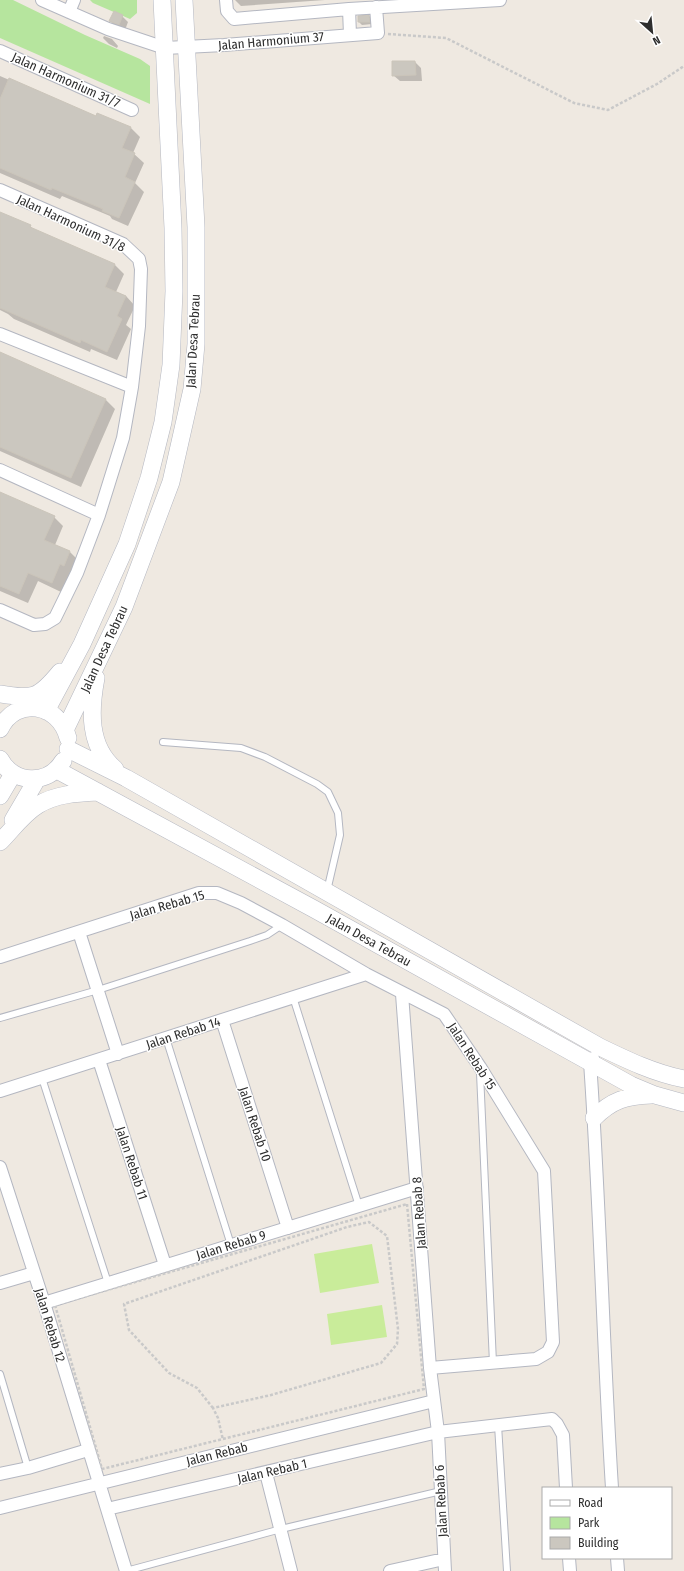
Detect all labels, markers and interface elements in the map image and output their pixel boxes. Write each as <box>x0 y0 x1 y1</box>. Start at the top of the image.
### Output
north arrow <box>632 12 672 52</box>
street label: Jalan Harmonium 37 <box>218 29 324 53</box>
text: N <box>650 33 662 48</box>
street label: Jalan Harmonium 31/7 <box>9 49 123 111</box>
street label: Jalan Harmonium 31/8 <box>14 191 128 255</box>
street label: Jalan Desa Tebrau <box>183 294 203 388</box>
street label: Jalan Desa Tebrau <box>77 603 131 695</box>
street label: Jalan Rebab 15 <box>128 887 206 923</box>
street label: Jalan Desa Tebrau <box>324 911 414 969</box>
street label: Jalan Rebab 14 <box>144 1014 222 1052</box>
street label: Jalan Rebab 15 <box>445 1020 499 1092</box>
street label: Jalan Rebab 10 <box>236 1085 274 1163</box>
street label: Jalan Rebab 11 <box>113 1125 151 1201</box>
street label: Jalan Rebab 8 <box>409 1176 429 1250</box>
street label: Jalan Rebab 9 <box>194 1227 268 1263</box>
street label: Jalan Rebab 12 <box>32 1286 68 1364</box>
street label: Jalan Rebab <box>185 1439 249 1469</box>
street label: Jalan Rebab 1 <box>236 1456 308 1486</box>
street label: Jalan Rebab 6 <box>432 1464 450 1538</box>
legend <box>542 1487 672 1559</box>
text: Road <box>578 1496 603 1510</box>
text: Park <box>578 1516 600 1530</box>
text: Building <box>578 1536 619 1550</box>

